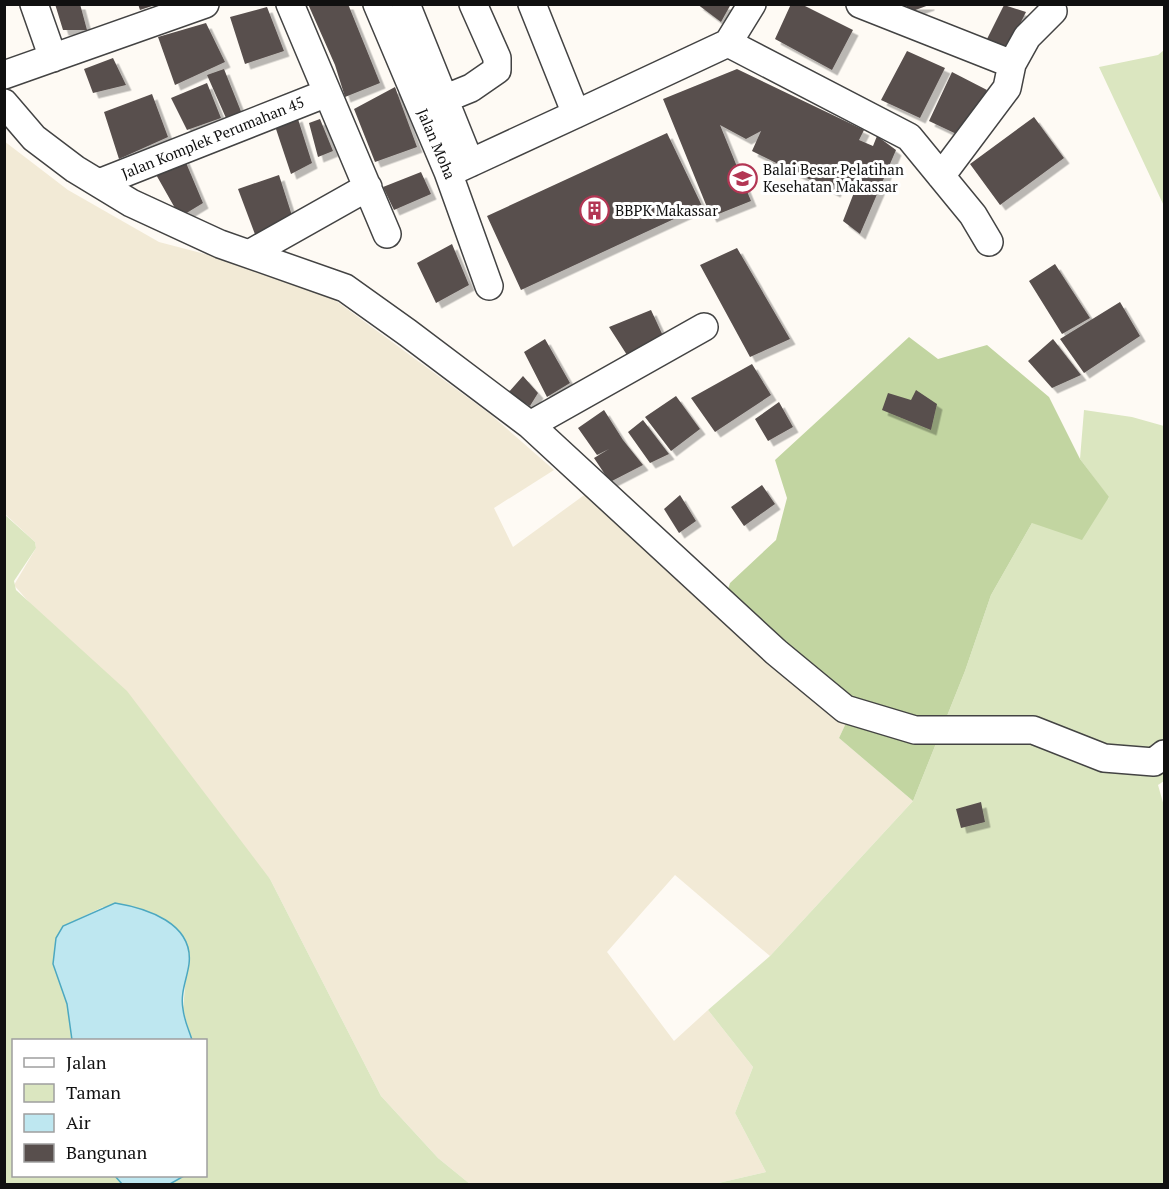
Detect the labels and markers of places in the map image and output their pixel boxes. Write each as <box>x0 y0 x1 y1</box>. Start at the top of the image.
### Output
place label: Balai Besar Pelatihan Kesehatan Makassar <box>763 159 904 196</box>
school or university icon: Balai Besar Pelatihan Kesehatan Makassar <box>726 163 758 195</box>
building icon: BBPK Makassar <box>578 195 610 227</box>
place label: BBPK Makassar <box>615 200 718 220</box>

